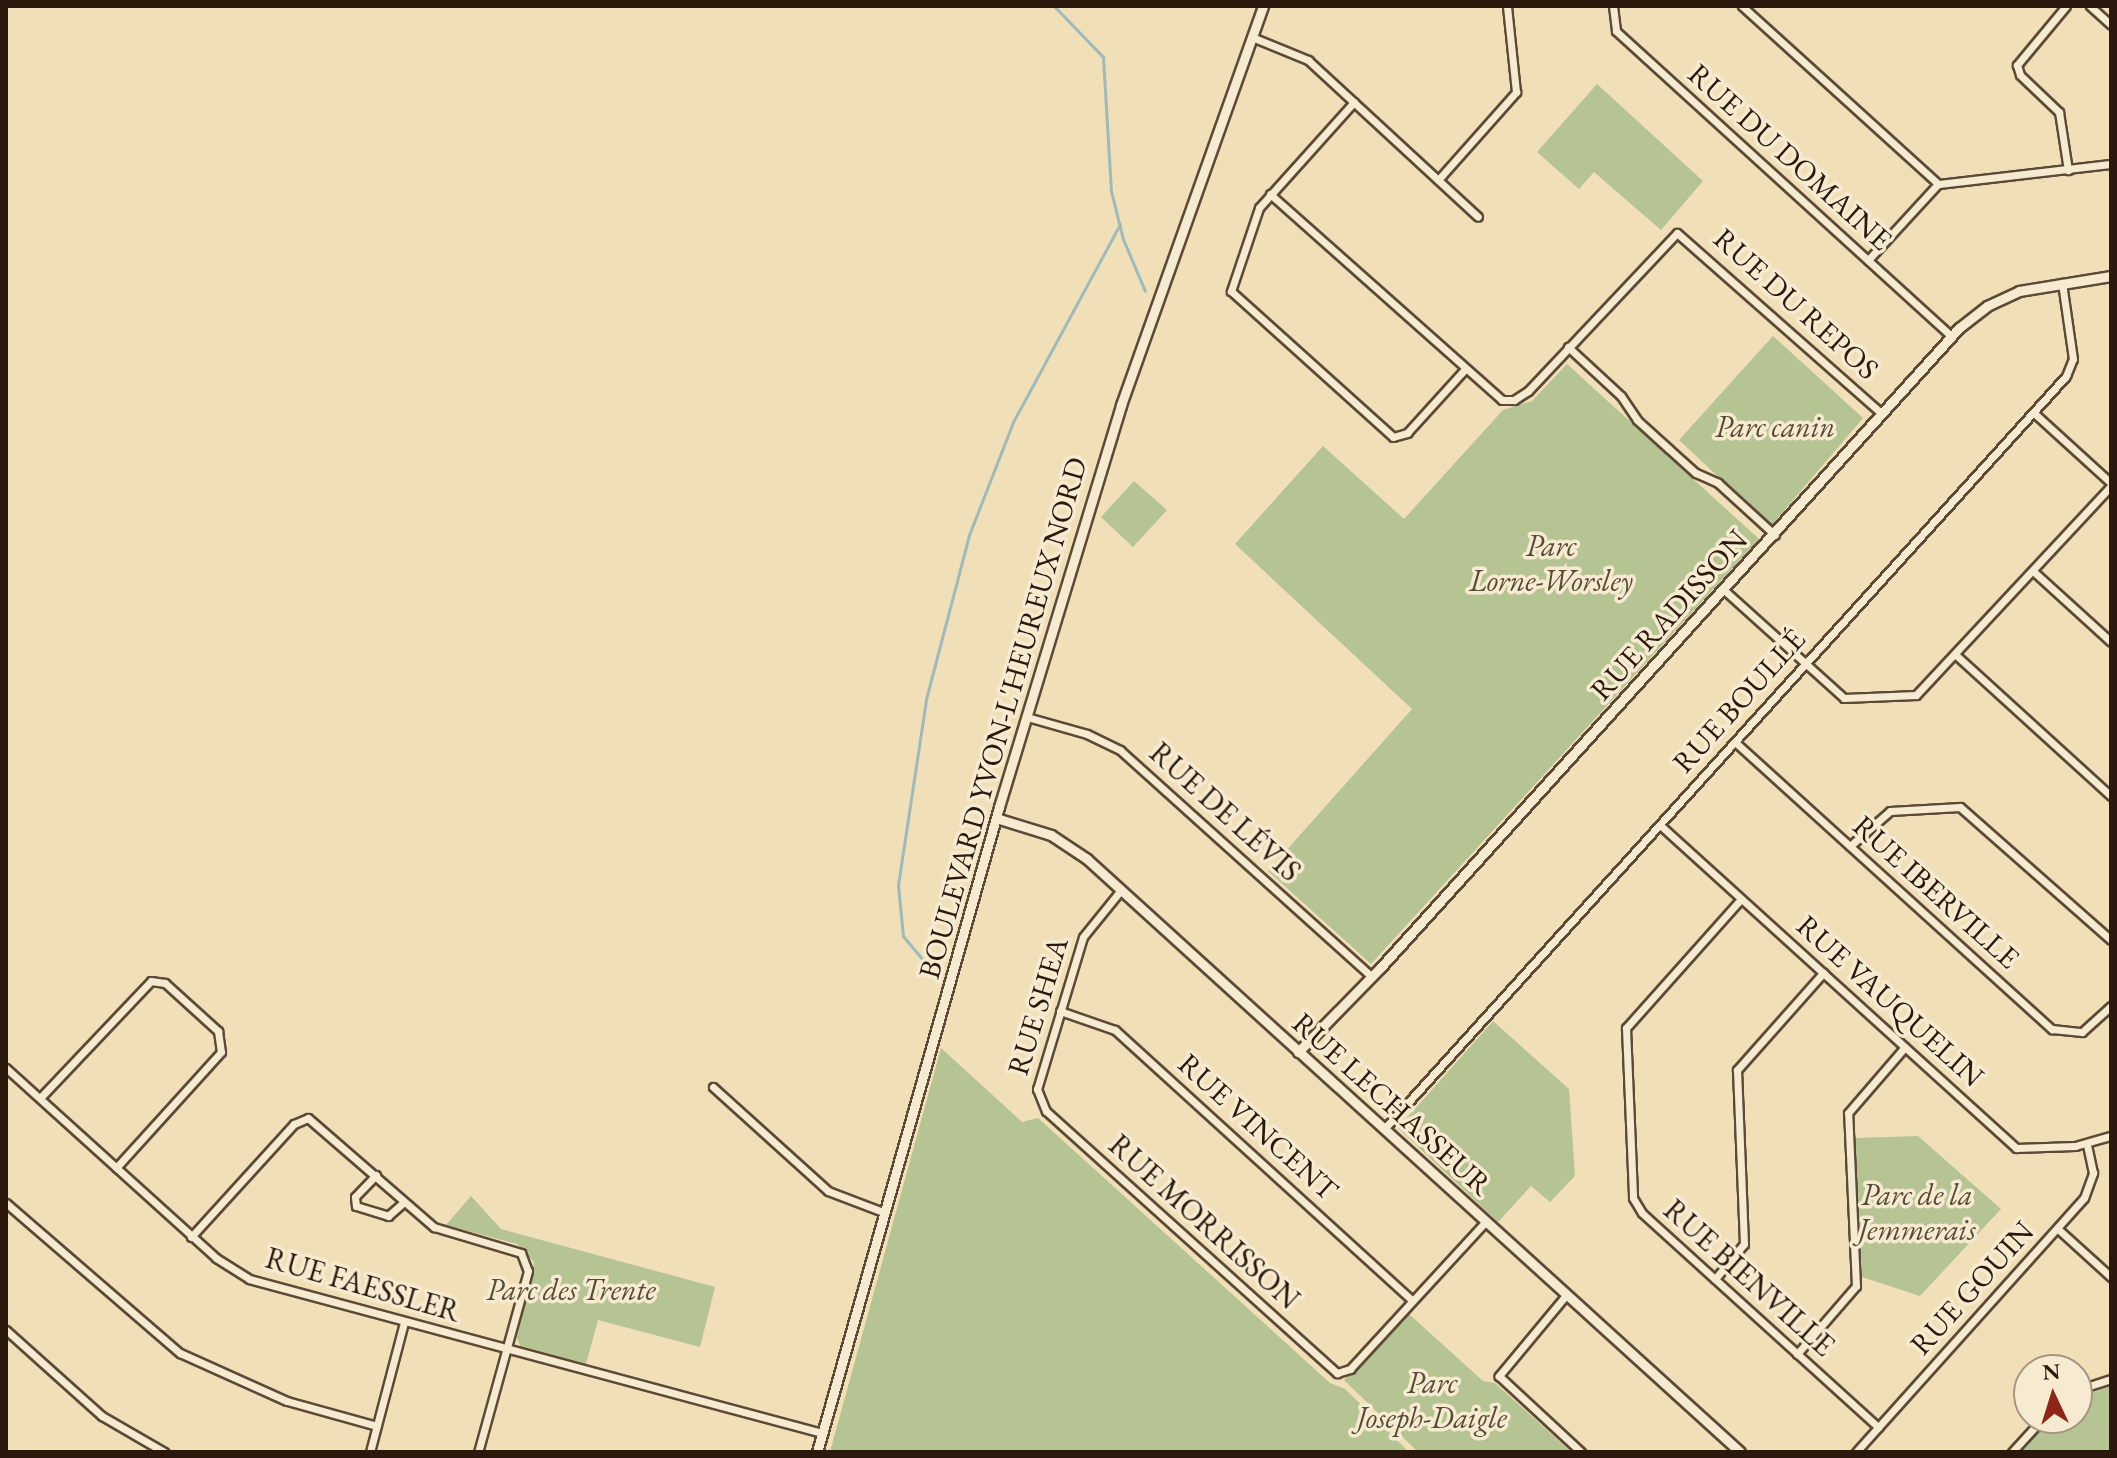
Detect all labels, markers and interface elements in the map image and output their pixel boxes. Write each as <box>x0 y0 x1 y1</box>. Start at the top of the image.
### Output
street label: RUE DU DOMAINE <box>1681 56 1899 258</box>
street label: RUE DU REPOS <box>1706 221 1886 387</box>
park label: Parc canin <box>1715 409 1835 445</box>
street label: BOULEVARD YVON-L'HEUREUX NORD <box>911 453 1095 983</box>
street label: RUE RADISSON <box>1583 522 1755 708</box>
park label: Parc Lorne-Worsley <box>1469 528 1633 598</box>
street label: RUE BOULLÉ <box>1665 622 1813 780</box>
street label: RUE DE LÉVIS <box>1142 735 1308 889</box>
street label: RUE IBERVILLE <box>1845 808 2027 976</box>
street label: RUE VAUQUELIN <box>1789 908 1991 1094</box>
street label: RUE SHEA <box>1000 933 1076 1079</box>
street label: RUE LECHASSEUR <box>1285 1005 1499 1203</box>
street label: RUE VINCENT <box>1171 1046 1345 1208</box>
street label: RUE MORRISSON <box>1101 1127 1307 1317</box>
park label: Parc de la Jemmerais <box>1858 1177 1976 1248</box>
street label: RUE BIENVILLE <box>1656 1192 1842 1364</box>
street label: RUE GOUIN <box>1903 1214 2041 1362</box>
street label: RUE FAESSLER <box>261 1240 465 1330</box>
park label: Parc des Trente <box>486 1272 656 1308</box>
north arrow <box>2013 1354 2093 1434</box>
text: N <box>2042 1356 2061 1387</box>
park label: Parc Joseph-Daigle <box>1357 1365 1507 1436</box>

